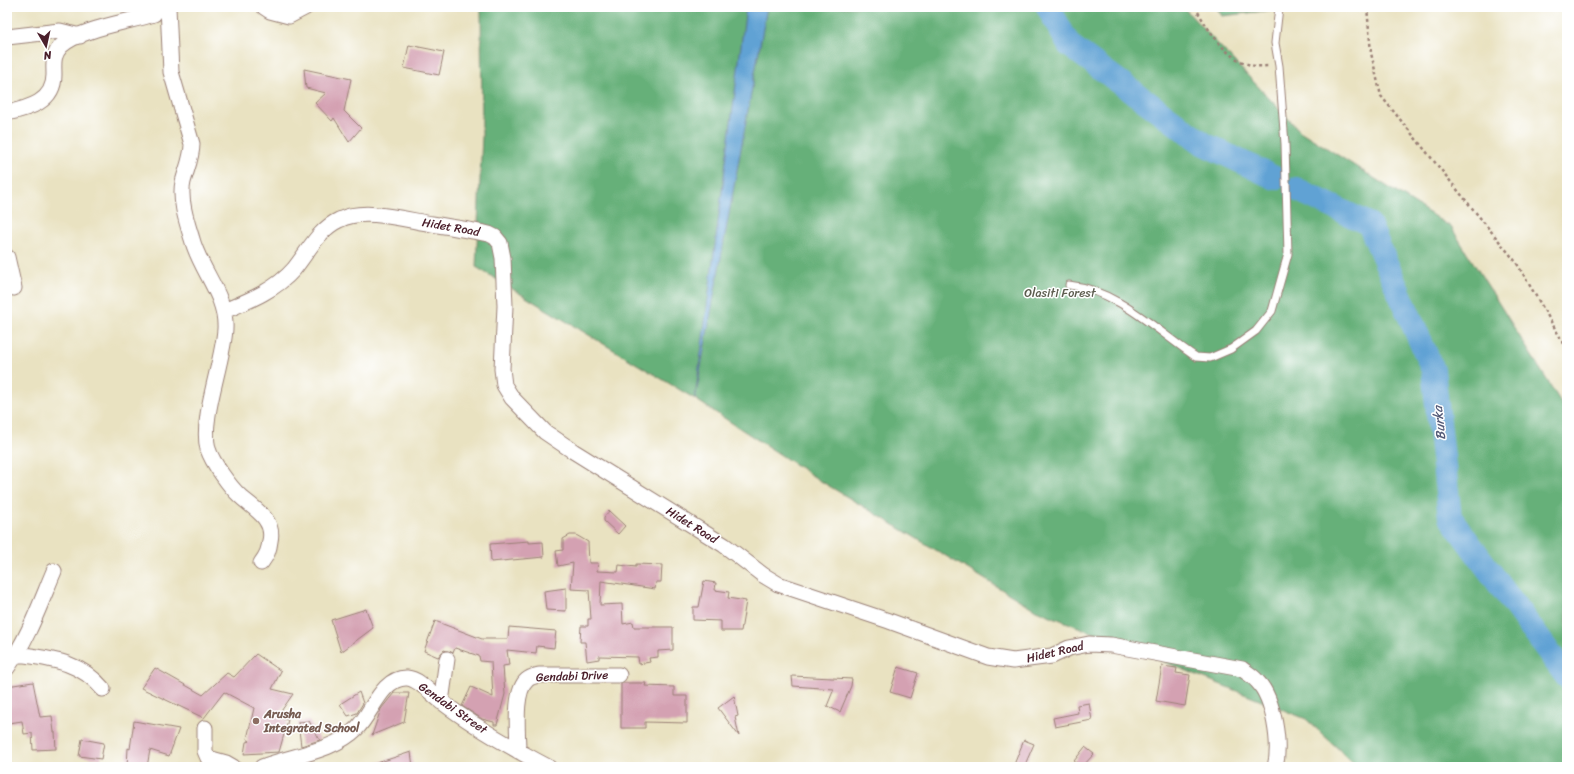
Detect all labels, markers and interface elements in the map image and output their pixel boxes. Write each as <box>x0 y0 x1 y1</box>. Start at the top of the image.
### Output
north arrow <box>26 26 66 66</box>
text: N <box>42 45 54 65</box>
street label: Hidet Road <box>420 211 482 243</box>
park label: Olasiti Forest <box>1024 282 1097 304</box>
water label: Burka <box>1426 403 1452 441</box>
street label: Hidet Road <box>661 500 723 550</box>
street label: Hidet Road <box>1024 635 1086 669</box>
street label: Gendabi Drive <box>535 664 609 688</box>
street label: Gendabi Street <box>414 676 493 741</box>
place label: Arusha Integrated School <box>263 703 360 739</box>
marker: Arusha Integrated School <box>251 716 261 726</box>

